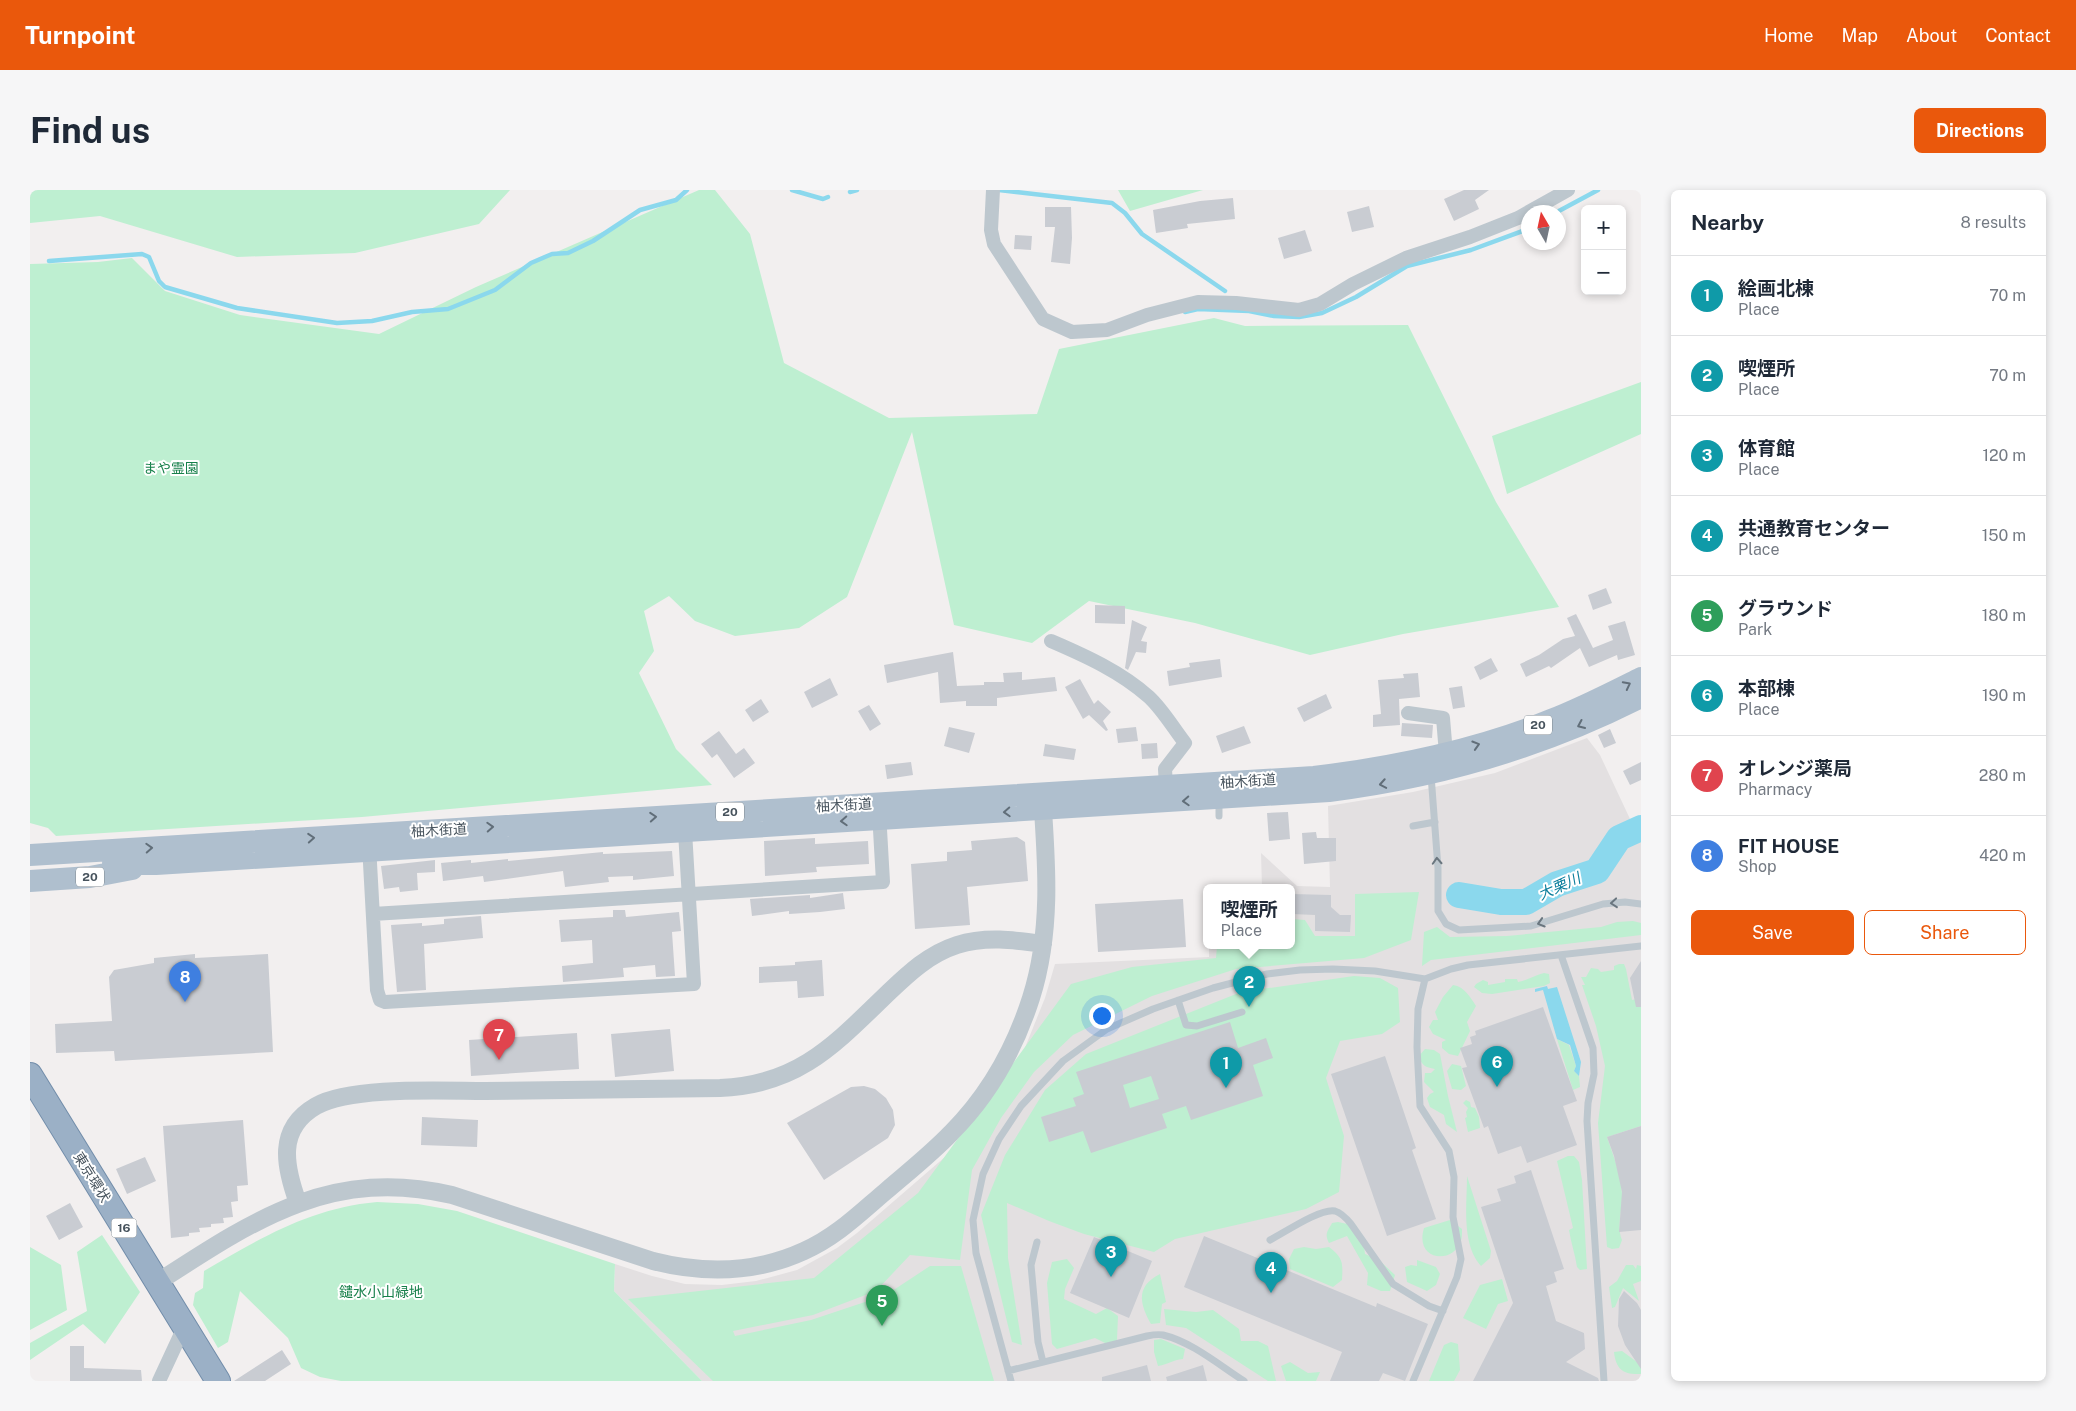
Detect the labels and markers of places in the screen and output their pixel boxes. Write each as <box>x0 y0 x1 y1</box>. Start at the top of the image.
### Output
pin: 8 <box>169 961 201 1002</box>
pin: 2 <box>1233 966 1265 1007</box>
pin: 7 <box>483 1019 515 1060</box>
pin: 6 <box>1481 1046 1513 1087</box>
pin: 1 <box>1210 1047 1242 1088</box>
pin: 3 <box>1095 1236 1127 1277</box>
pin: 4 <box>1255 1252 1287 1293</box>
pin: 5 <box>866 1285 898 1326</box>

